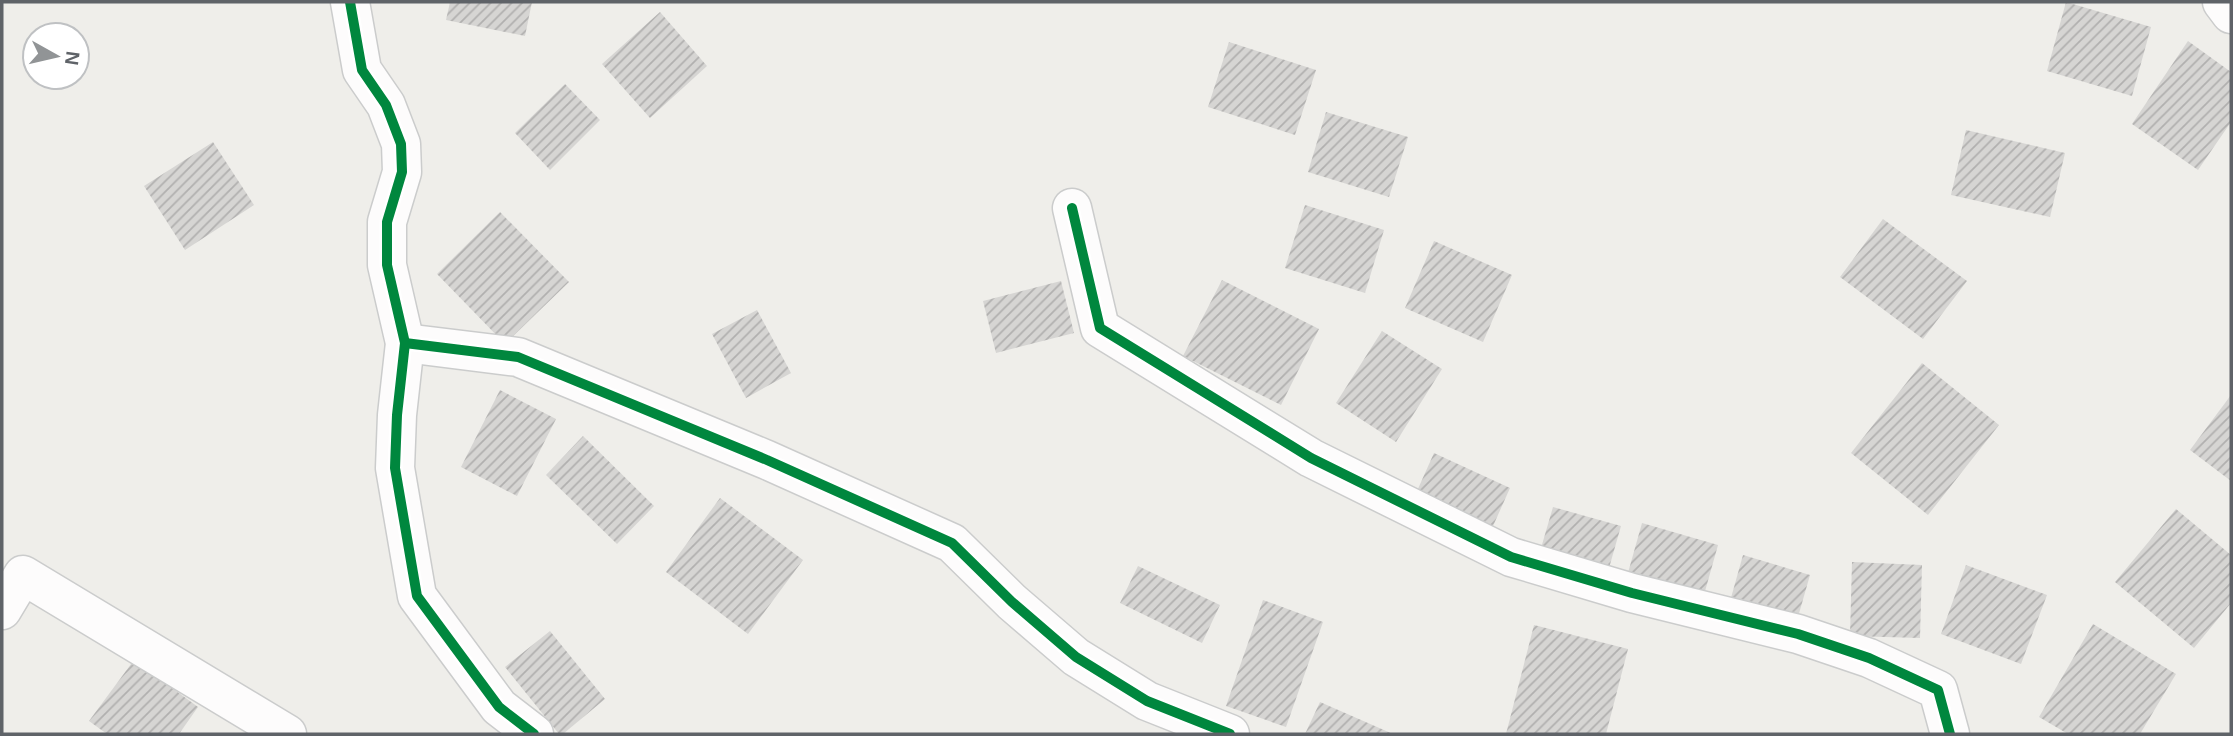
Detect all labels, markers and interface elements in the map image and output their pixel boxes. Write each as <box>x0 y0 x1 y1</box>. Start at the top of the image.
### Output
north arrow <box>21 21 91 91</box>
text: N <box>61 50 84 67</box>

